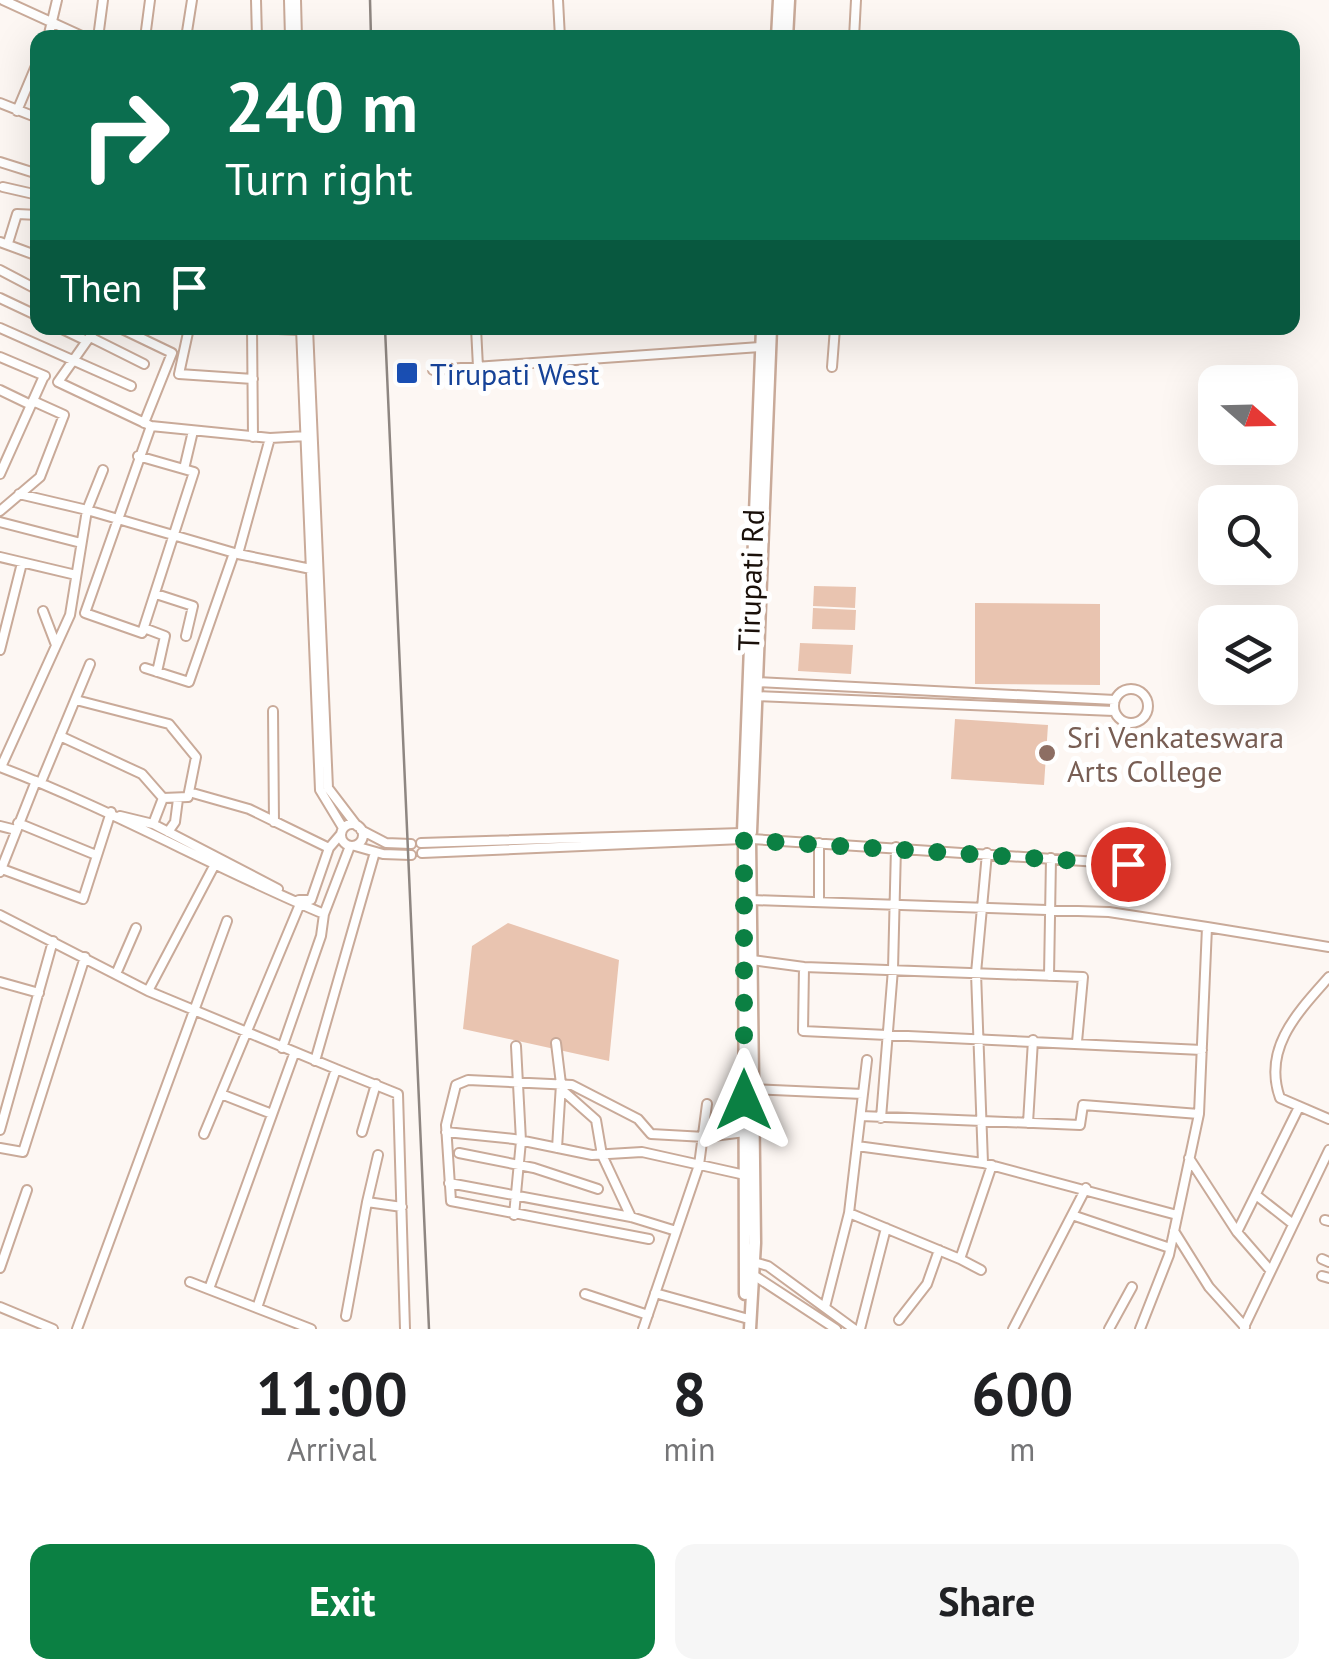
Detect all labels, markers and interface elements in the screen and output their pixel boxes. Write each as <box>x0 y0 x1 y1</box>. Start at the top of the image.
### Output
text: 240 m <box>225 61 418 151</box>
icon: right <box>60 70 190 200</box>
text: Turn right <box>225 149 413 207</box>
icon: arrive <box>162 260 217 315</box>
text: Then <box>60 263 142 312</box>
place label: Tirupati West <box>430 354 599 393</box>
marker: Tirupati West <box>394 360 420 386</box>
north arrow <box>1198 365 1298 465</box>
map controls <box>1198 365 1298 705</box>
button: search <box>1198 485 1298 585</box>
street label: Tirupati Rd <box>728 508 772 652</box>
button: layers <box>1198 605 1298 705</box>
place label: Sri Venkateswara Arts College <box>1067 717 1284 790</box>
marker: Sri Venkateswara Arts College <box>1036 742 1058 764</box>
pin <box>1086 822 1171 907</box>
icon: arrive <box>1101 837 1156 892</box>
position arrow <box>692 1048 796 1152</box>
text: 11:00 <box>256 1354 408 1432</box>
text: 8 <box>673 1354 707 1432</box>
text: 600 <box>971 1354 1073 1432</box>
text: Arrival <box>287 1428 377 1470</box>
text: min <box>664 1428 716 1470</box>
text: m <box>1009 1428 1035 1470</box>
button: Exit <box>30 1544 655 1659</box>
button: Share <box>675 1544 1299 1659</box>

